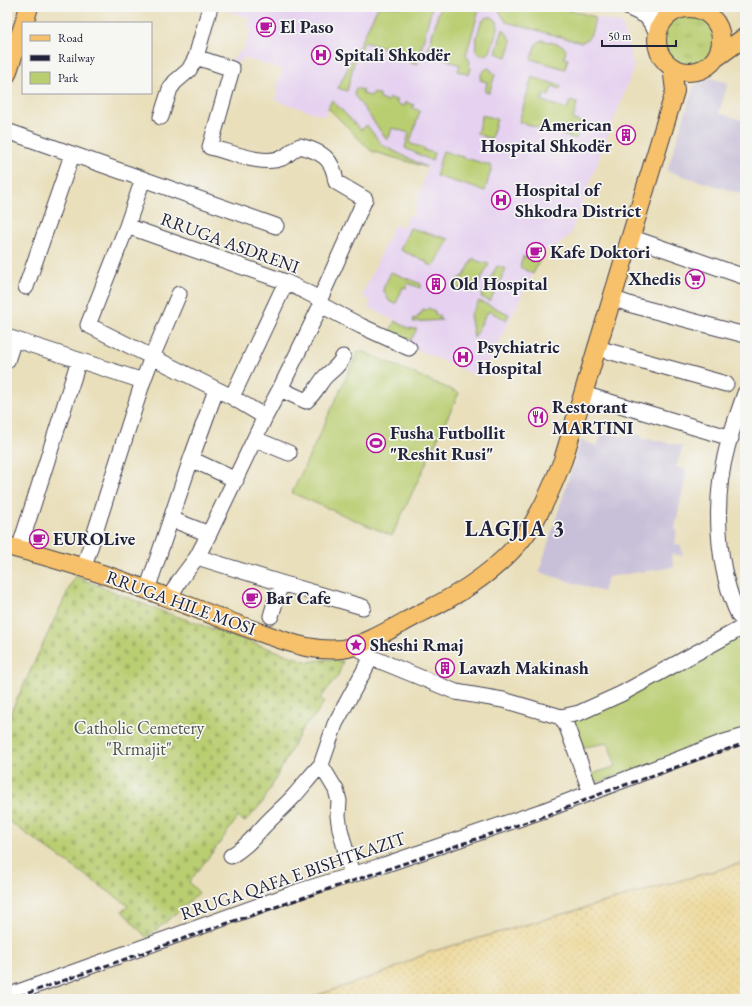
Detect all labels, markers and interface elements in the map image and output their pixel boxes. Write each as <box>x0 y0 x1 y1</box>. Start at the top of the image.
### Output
place label: El Paso <box>280 15 334 38</box>
cafe icon: El Paso <box>255 16 277 38</box>
legend <box>22 22 152 94</box>
scale bar <box>602 22 676 48</box>
text: 50 m <box>608 28 632 44</box>
text: Road <box>58 30 84 46</box>
place label: Spitali Shkodër <box>335 43 451 66</box>
hospital icon: Spitali Shkodër <box>310 44 332 66</box>
text: Railway <box>58 50 96 66</box>
text: Park <box>58 70 79 86</box>
place label: American Hospital Shkodër <box>481 113 613 157</box>
building icon: American Hospital Shkodër <box>615 124 637 146</box>
place label: Hospital of Shkodra District <box>515 178 642 222</box>
hospital icon: Hospital of Shkodra District <box>490 189 512 211</box>
street label: RRUGA ASDRENI <box>158 207 303 278</box>
place label: Kafe Doktori <box>550 240 651 263</box>
cafe icon: Kafe Doktori <box>525 241 547 263</box>
place label: Xhedis <box>627 267 681 290</box>
supermarket icon: Xhedis <box>684 268 706 290</box>
place label: Old Hospital <box>450 272 548 295</box>
building icon: Old Hospital <box>425 273 447 295</box>
place label: Psychiatric Hospital <box>477 335 560 379</box>
hospital icon: Psychiatric Hospital <box>452 346 474 368</box>
place label: Restorant MARTINI <box>552 395 634 439</box>
restaurant icon: Restorant MARTINI <box>527 406 549 428</box>
place label: Fusha Futbollit "Reshit Rusi" <box>390 421 505 465</box>
sports icon: Fusha Futbollit "Reshit Rusi" <box>365 432 387 454</box>
district label: LAGJJA 3 <box>465 514 565 543</box>
place label: EUROLive <box>53 527 136 550</box>
cafe icon: EUROLive <box>28 528 50 550</box>
street label: RRUGA HILE MOSI <box>103 565 259 640</box>
place label: Bar Cafe <box>266 586 331 609</box>
cafe icon: Bar Cafe <box>241 587 263 609</box>
place label: Sheshi Rmaj <box>370 633 463 656</box>
place icon: Sheshi Rmaj <box>345 634 367 656</box>
place label: Lavazh Makinash <box>459 656 589 679</box>
building icon: Lavazh Makinash <box>434 657 456 679</box>
park label: Catholic Cemetery "Rrmajit" <box>74 716 204 760</box>
street label: RRUGA QAFA E BISHTKAZIT <box>177 826 409 925</box>

